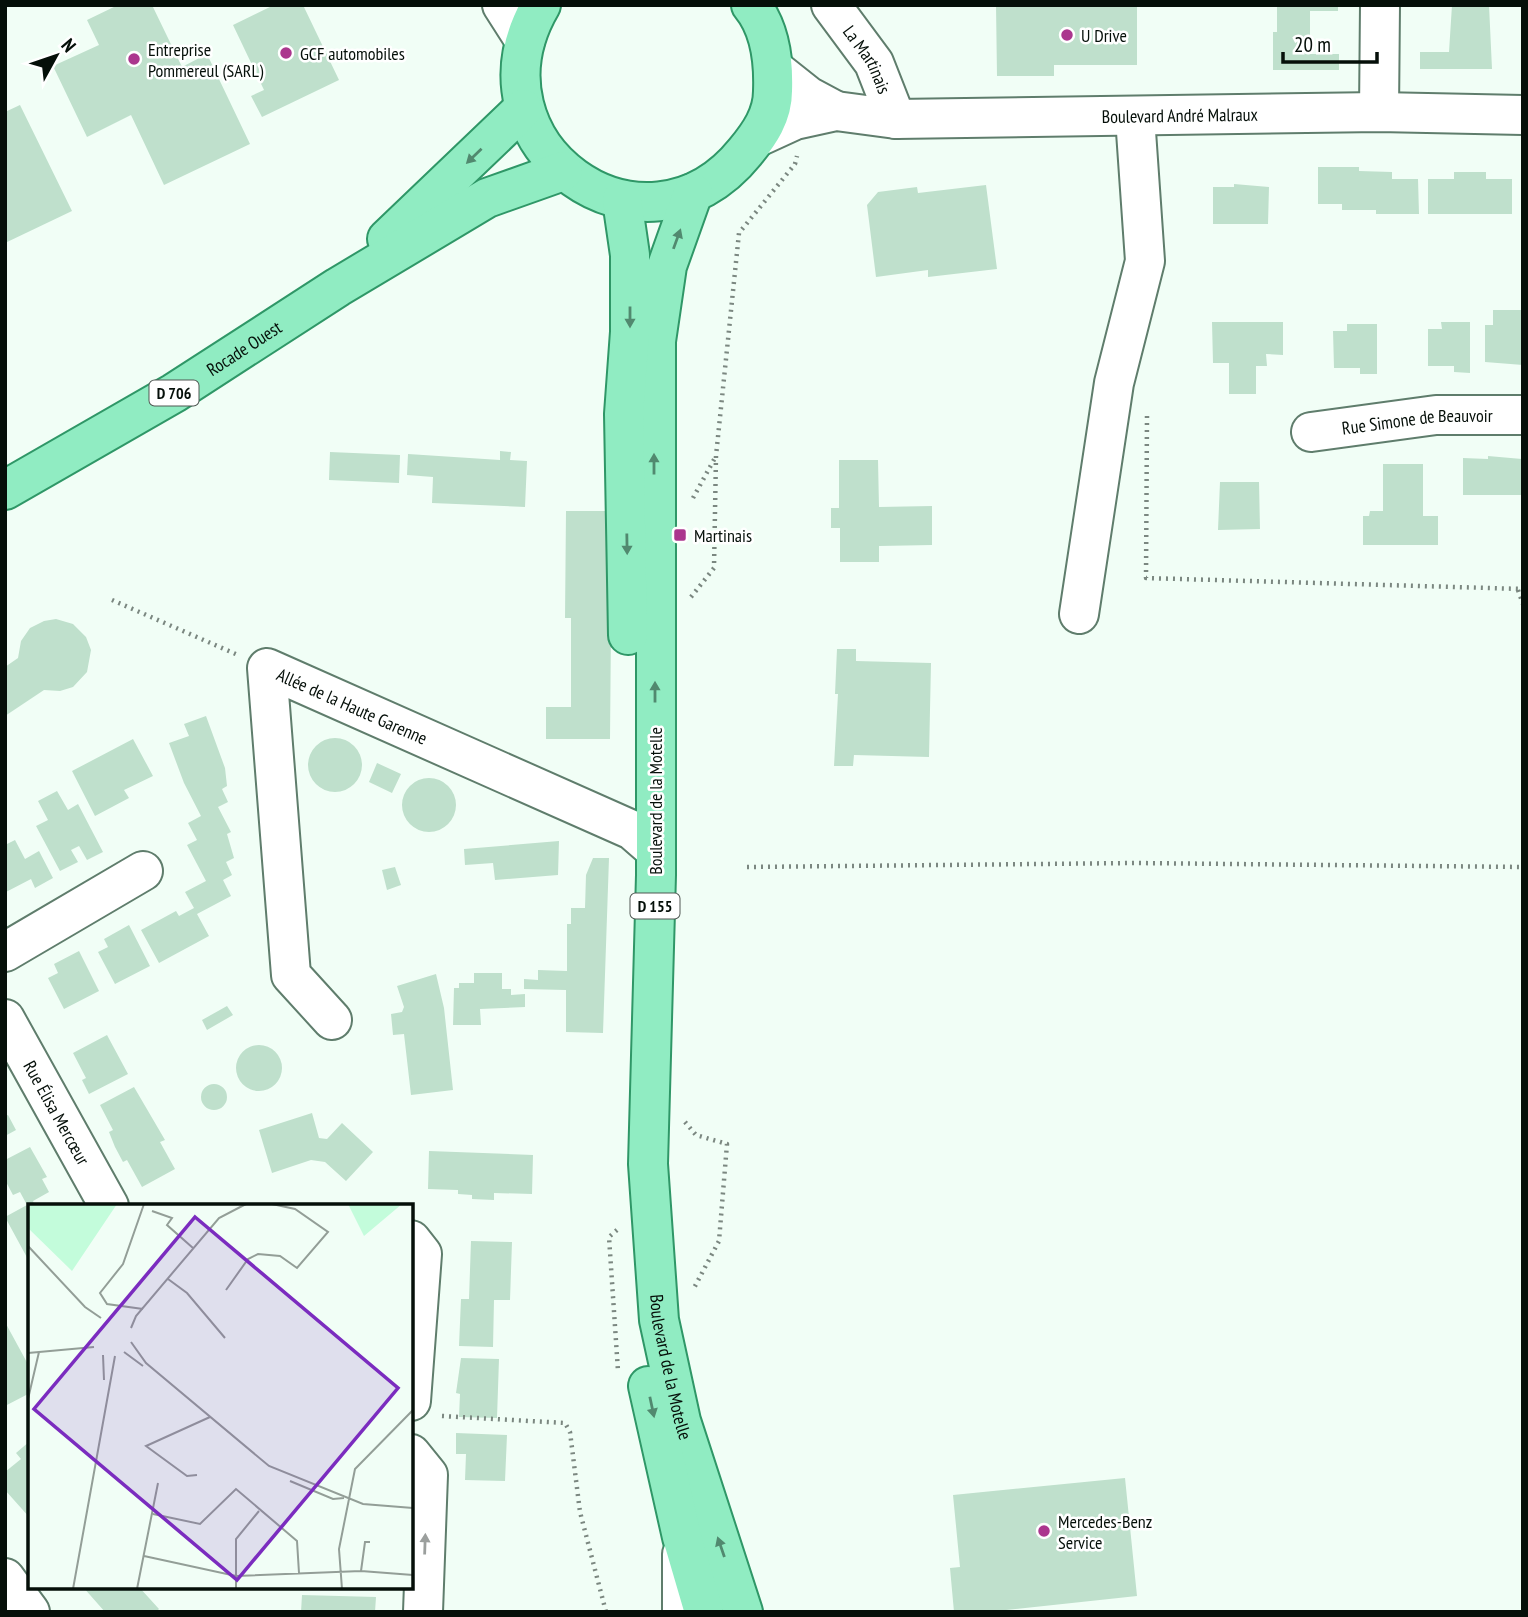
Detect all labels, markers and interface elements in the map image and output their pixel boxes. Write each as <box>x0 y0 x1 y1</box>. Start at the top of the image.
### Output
north arrow <box>21 21 91 91</box>
street label: La Martinais <box>838 21 896 97</box>
scale bar <box>1283 21 1378 65</box>
place label: U Drive <box>1081 24 1127 47</box>
marker: U Drive <box>1059 27 1075 43</box>
text: 20 m <box>1294 31 1331 58</box>
text: N <box>57 33 82 57</box>
place label: Entreprise Pommereul (SARL) <box>148 38 264 82</box>
place label: GCF automobiles <box>300 42 405 65</box>
marker: GCF automobiles <box>278 45 294 61</box>
marker: Entreprise Pommereul (SARL) <box>126 51 142 67</box>
street label: Boulevard André Malraux <box>1101 102 1259 128</box>
one-way arrow <box>466 148 483 164</box>
one-way arrow <box>671 229 682 250</box>
one-way arrow <box>624 306 636 328</box>
street label: Rocade Ouest <box>202 315 286 380</box>
road number: D 706 <box>150 380 198 406</box>
street label: Rue Simone de Beauvoir <box>1340 404 1493 439</box>
one-way arrow <box>648 453 660 475</box>
place label: Martinais <box>694 524 752 547</box>
marker: Martinais <box>672 527 688 543</box>
one-way arrow <box>621 533 632 555</box>
street label: Allée de la Haute Garenne <box>273 662 431 749</box>
one-way arrow <box>649 680 661 702</box>
street label: Boulevard de la Motelle <box>644 727 667 875</box>
road number: D 155 <box>630 893 680 918</box>
street label: Rue Élisa Mercœur <box>19 1056 95 1169</box>
inset map <box>28 1204 413 1589</box>
street label: Boulevard de la Motelle <box>646 1294 698 1442</box>
one-way arrow <box>646 1396 657 1418</box>
place label: Mercedes-Benz Service <box>1058 1510 1152 1554</box>
marker: Mercedes-Benz Service <box>1036 1523 1052 1539</box>
one-way arrow <box>420 1532 431 1554</box>
one-way arrow <box>715 1537 726 1558</box>

